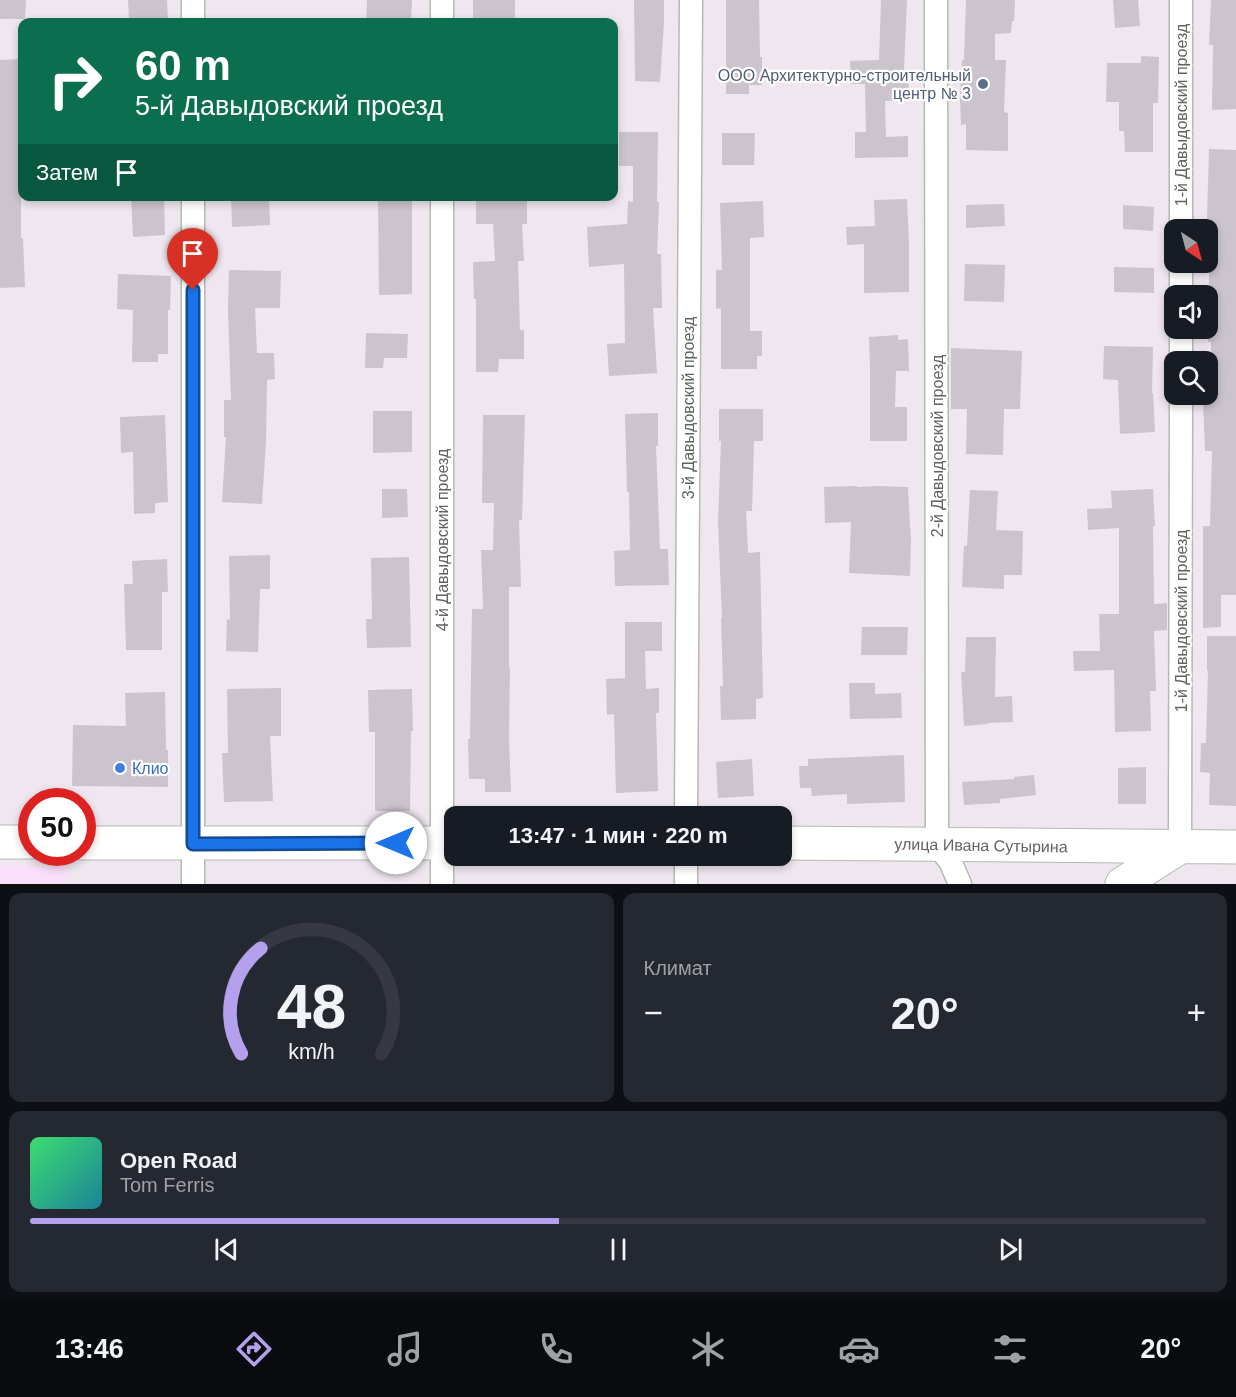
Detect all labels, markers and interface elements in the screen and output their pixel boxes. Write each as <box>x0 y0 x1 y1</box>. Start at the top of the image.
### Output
street label: 1-й Давыдовский проезд <box>1173 23 1190 206</box>
icon: right <box>36 42 114 120</box>
text: 60 m <box>135 42 231 89</box>
place label: ООО Архитектурно-строительный центр № 3 <box>718 67 971 102</box>
marker: ООО Архитектурно-строительный центр № 3 <box>976 77 990 91</box>
text: 5-й Давыдовский проезд <box>135 91 443 121</box>
icon: arrive <box>110 156 143 189</box>
text: Затем <box>36 160 98 185</box>
north arrow <box>1164 219 1218 273</box>
map controls <box>1164 219 1218 405</box>
pin <box>167 228 218 290</box>
icon: arrive <box>176 237 209 270</box>
button: sound <box>1164 285 1218 339</box>
street label: 3-й Давыдовский проезд <box>680 316 697 499</box>
button: search <box>1164 351 1218 405</box>
street label: 2-й Давыдовский проезд <box>929 354 946 537</box>
street label: 4-й Давыдовский проезд <box>434 448 451 631</box>
street label: 1-й Давыдовский проезд <box>1173 529 1190 712</box>
place label: Клио <box>132 760 169 777</box>
marker: Клио <box>113 761 127 775</box>
speed limit sign: 50 <box>18 788 96 866</box>
position arrow <box>364 811 428 875</box>
text: 13:47 · 1 мин · 220 m <box>508 823 728 848</box>
street label: улица Ивана Сутырина <box>894 835 1068 856</box>
text: Климат <box>644 957 712 979</box>
text: 48 <box>277 972 346 1041</box>
text: 20° <box>891 988 959 1039</box>
text: − <box>644 994 663 1031</box>
text: + <box>1187 994 1206 1031</box>
text: km/h <box>288 1041 334 1065</box>
text: Open Road <box>120 1148 237 1173</box>
text: Tom Ferris <box>120 1174 214 1196</box>
icon: previous <box>210 1233 243 1266</box>
icon: pause <box>602 1233 635 1266</box>
icon: next <box>994 1233 1027 1266</box>
icon: directions <box>233 1328 275 1370</box>
icon: music <box>384 1328 426 1370</box>
icon: phone <box>535 1328 577 1370</box>
icon: climate <box>687 1328 729 1370</box>
icon: car <box>838 1328 880 1370</box>
icon: filters <box>989 1328 1031 1370</box>
text: 13:46 <box>55 1334 124 1364</box>
text: 20° <box>1140 1334 1181 1364</box>

